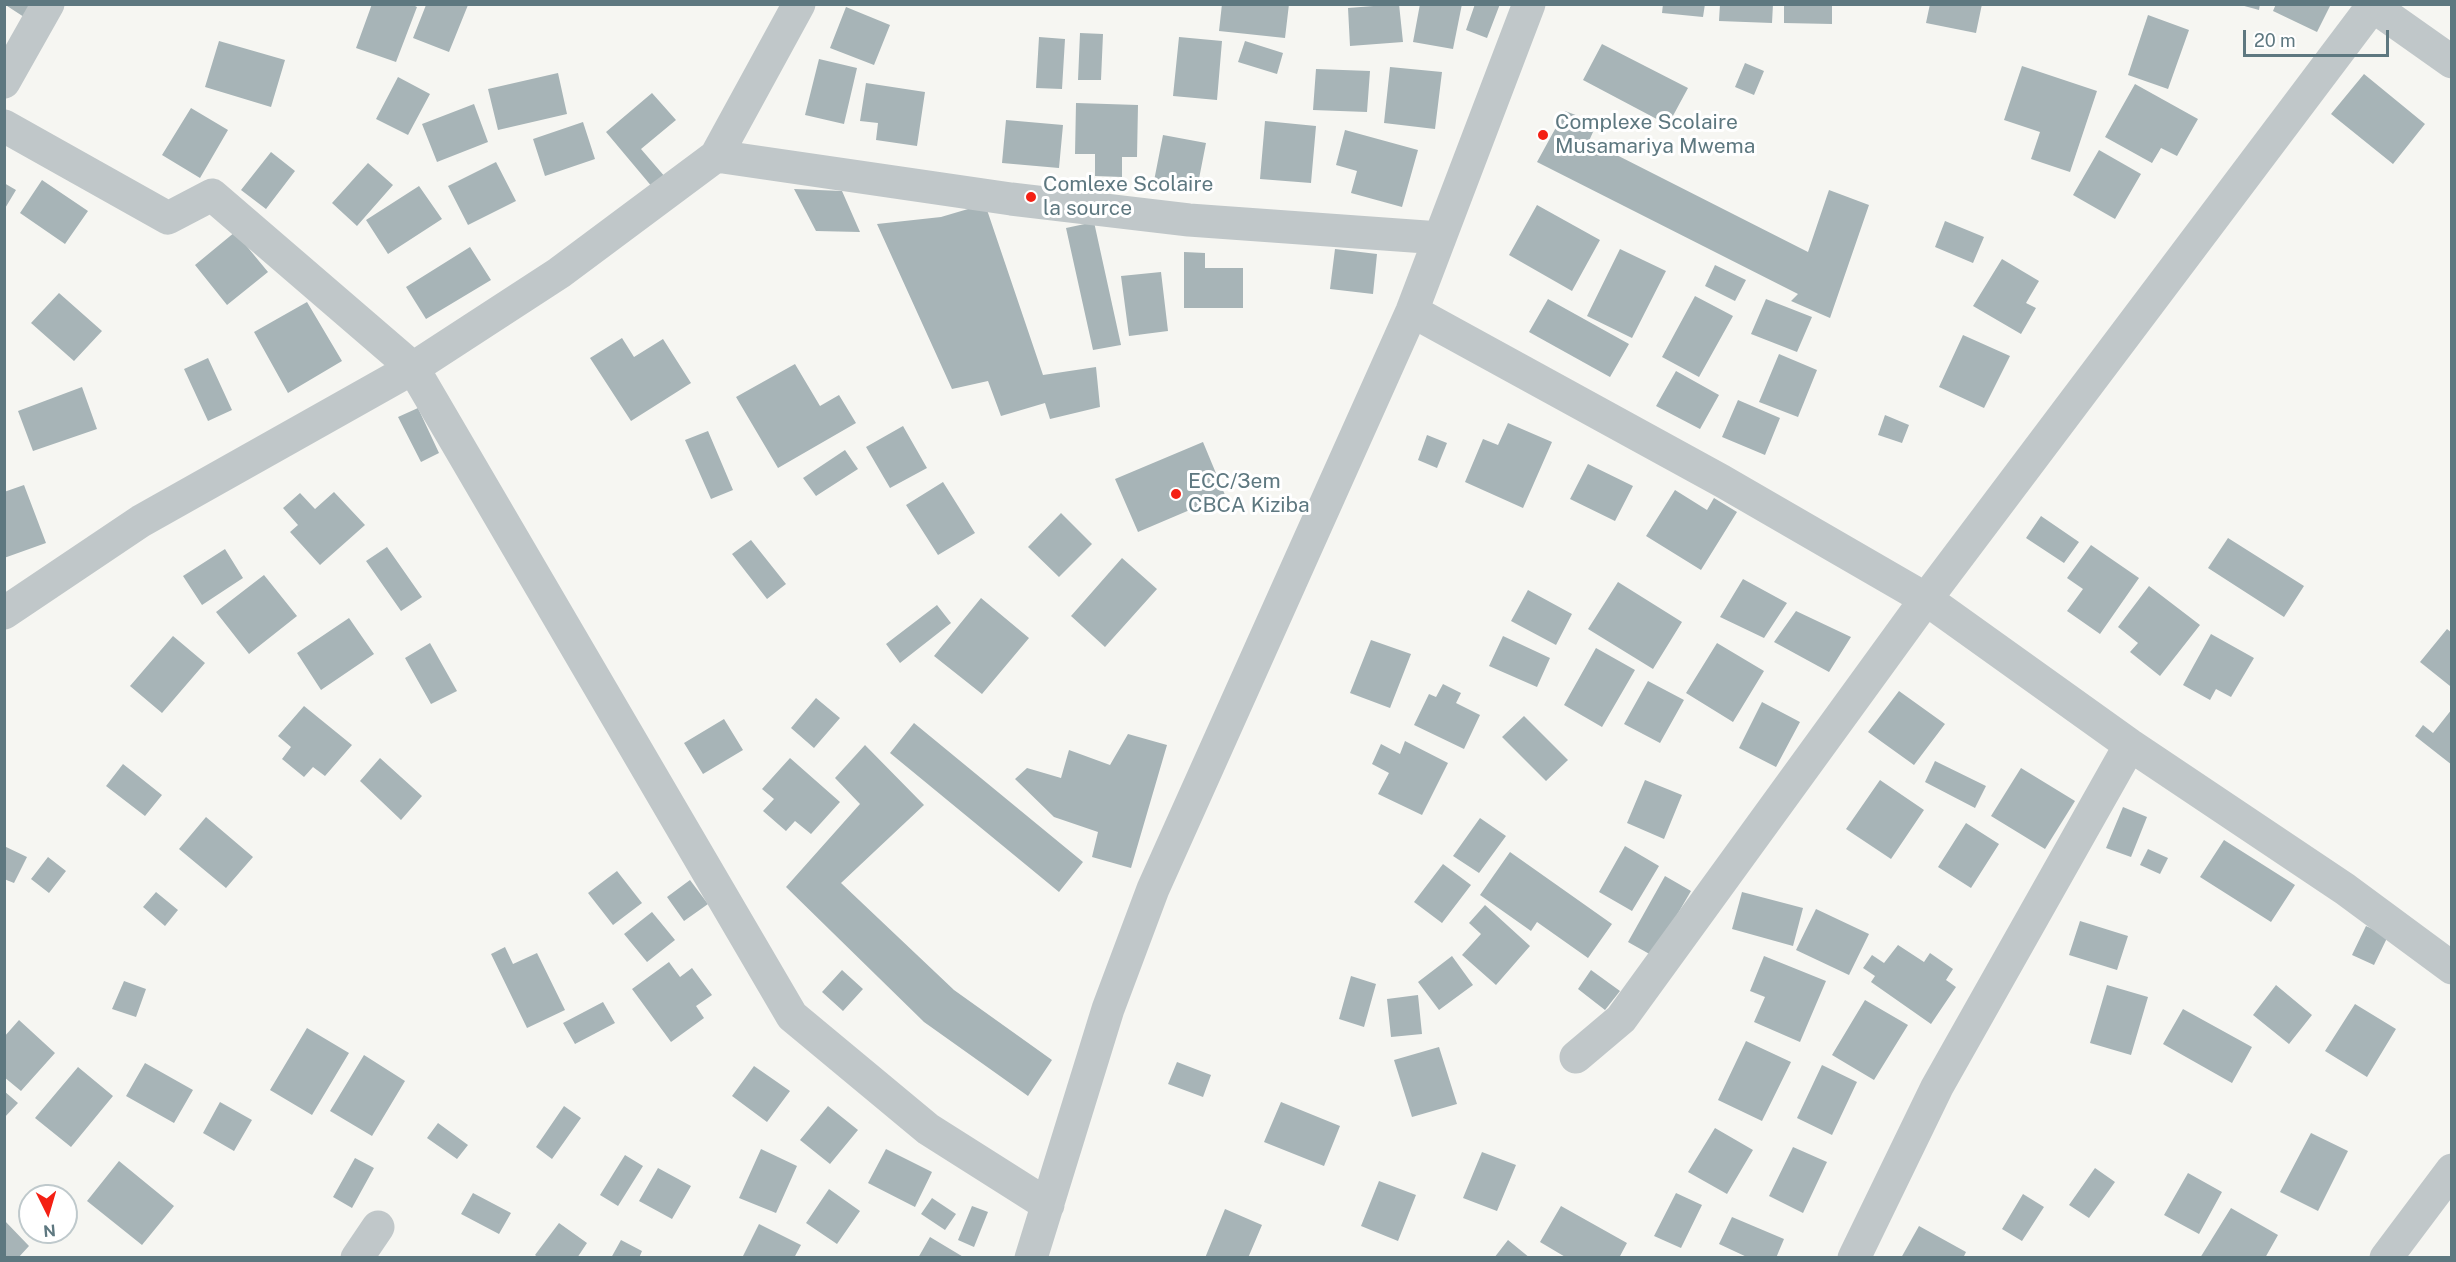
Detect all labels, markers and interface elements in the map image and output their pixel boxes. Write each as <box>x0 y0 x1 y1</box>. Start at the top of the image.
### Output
scale bar <box>2246 18 2392 56</box>
text: 20 m <box>2254 30 2296 51</box>
place label: Complexe Scolaire Musamariya Mwema <box>1555 110 1755 160</box>
marker: Complexe Scolaire Musamariya Mwema <box>1536 128 1550 142</box>
place label: Comlexe Scolaire la source <box>1043 172 1213 222</box>
marker: Comlexe Scolaire la source <box>1024 190 1038 204</box>
place label: ECC/3em CBCA Kiziba <box>1188 469 1310 519</box>
marker: ECC/3em CBCA Kiziba <box>1169 487 1183 501</box>
north arrow <box>18 1184 78 1244</box>
text: N <box>42 1220 57 1240</box>

